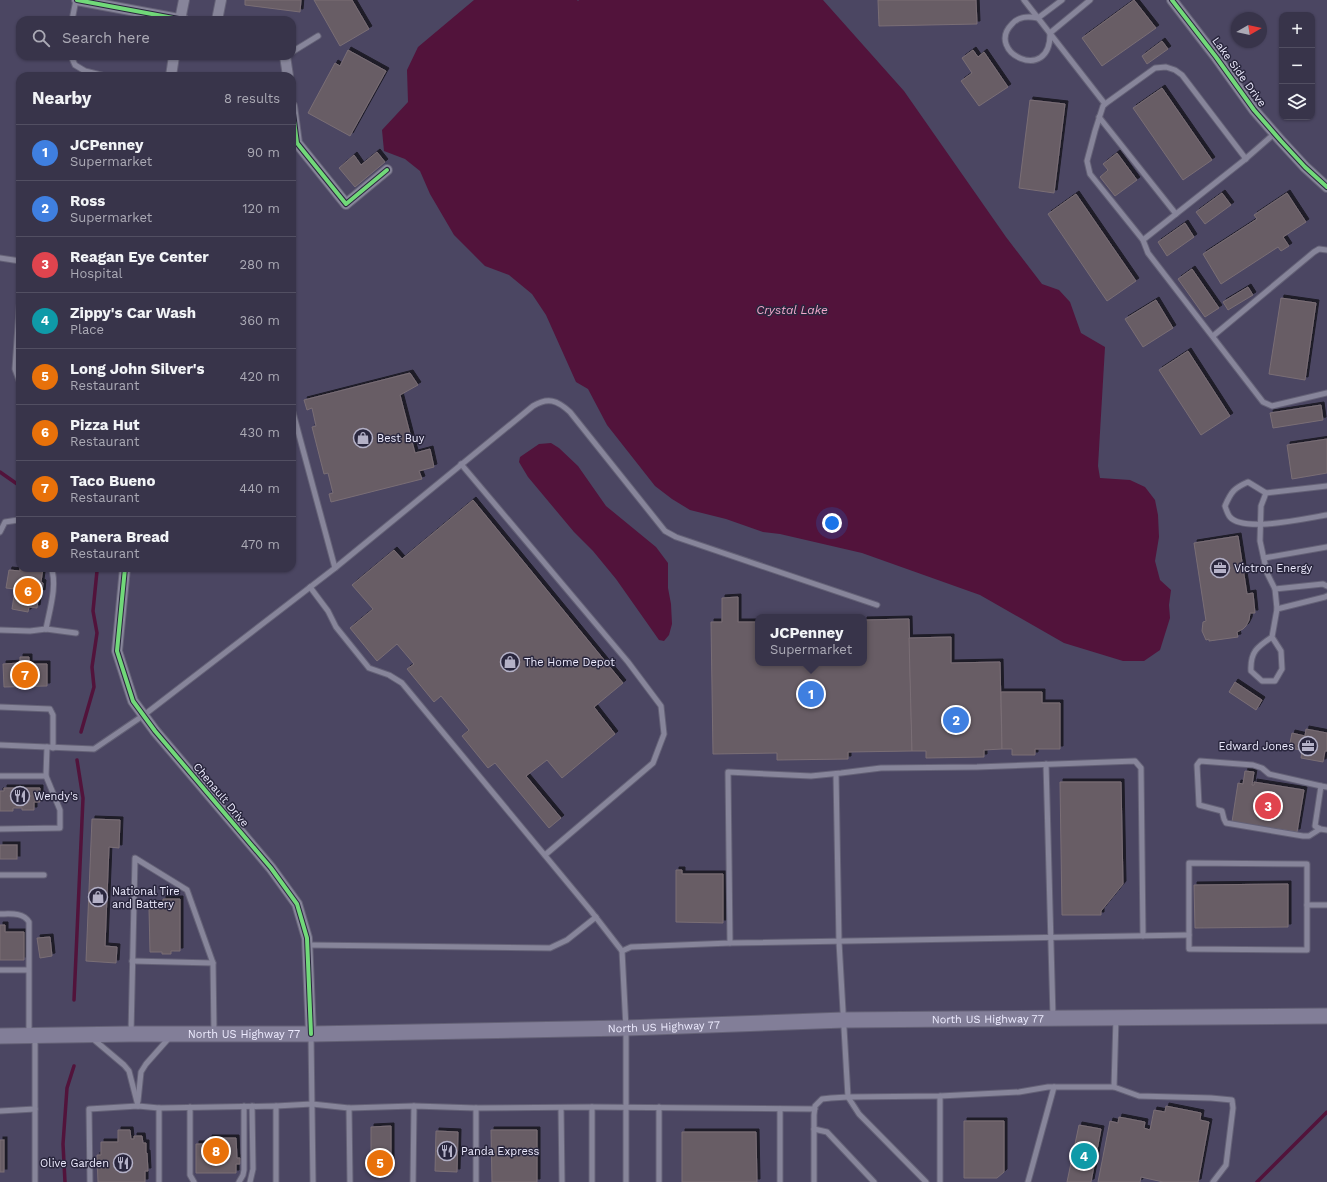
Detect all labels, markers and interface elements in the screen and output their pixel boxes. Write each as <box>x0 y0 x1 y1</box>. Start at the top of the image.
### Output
north arrow <box>1231 12 1267 48</box>
map controls <box>1279 12 1315 120</box>
button: + <box>1279 12 1315 48</box>
search box <box>16 16 296 60</box>
icon: search <box>30 27 52 49</box>
text: Search here <box>62 29 150 47</box>
street label: Lake Side Drive <box>1209 35 1269 109</box>
button: − <box>1279 48 1315 84</box>
button: layers <box>1279 84 1315 120</box>
text: Nearby <box>32 88 91 108</box>
text: 8 results <box>224 91 280 106</box>
text: JCPenney <box>70 136 143 154</box>
text: 1 <box>42 145 48 160</box>
text: 90 m <box>247 145 280 160</box>
text: Supermarket <box>70 154 152 169</box>
text: Ross <box>70 192 105 210</box>
text: 2 <box>41 201 49 216</box>
text: 120 m <box>242 201 280 216</box>
text: Supermarket <box>70 210 152 225</box>
text: Reagan Eye Center <box>70 248 209 266</box>
text: 3 <box>41 257 49 272</box>
text: 280 m <box>240 257 280 272</box>
text: Hospital <box>70 266 122 281</box>
water label: Crystal Lake <box>756 303 828 317</box>
text: Zippy's Car Wash <box>70 304 196 322</box>
text: 4 <box>41 313 49 328</box>
text: 360 m <box>240 313 280 328</box>
text: Place <box>70 322 104 337</box>
text: Long John Silver's <box>70 360 205 378</box>
text: 5 <box>41 369 49 384</box>
text: 420 m <box>240 369 280 384</box>
text: Restaurant <box>70 378 140 393</box>
text: Pizza Hut <box>70 416 140 434</box>
text: 6 <box>41 425 49 440</box>
text: 430 m <box>240 425 280 440</box>
shop icon: Best Buy <box>352 427 374 449</box>
place label: Best Buy <box>377 432 425 445</box>
text: Restaurant <box>70 434 140 449</box>
text: Taco Bueno <box>70 472 155 490</box>
text: 7 <box>41 481 49 496</box>
text: 440 m <box>239 481 280 496</box>
text: Restaurant <box>70 490 140 505</box>
your location <box>822 513 842 533</box>
text: Panera Bread <box>70 528 169 546</box>
text: 8 <box>41 537 49 552</box>
text: 470 m <box>241 537 280 552</box>
text: Restaurant <box>70 546 140 561</box>
office icon: Victron Energy <box>1209 557 1231 579</box>
place label: Victron Energy <box>1234 562 1313 575</box>
pin: 6 <box>15 576 41 606</box>
popup <box>755 614 867 666</box>
text: JCPenney <box>770 624 843 642</box>
text: Supermarket <box>770 642 852 657</box>
shop icon: The Home Depot <box>499 651 521 673</box>
place label: The Home Depot <box>524 656 615 669</box>
pin: 7 <box>12 660 38 690</box>
pin: 1 <box>798 679 824 709</box>
pin: 2 <box>943 705 969 735</box>
office icon: Edward Jones <box>1297 735 1319 757</box>
place label: Edward Jones <box>1219 740 1294 753</box>
street label: Chenault Drive <box>191 760 251 830</box>
restaurant icon: Wendy's <box>9 785 31 807</box>
place label: Wendy's <box>34 790 78 803</box>
pin: 3 <box>1255 791 1281 821</box>
place label: National Tire and Battery <box>112 885 180 911</box>
shop icon: National Tire and Battery <box>87 886 109 908</box>
street label: North US Highway 77 <box>932 1012 1044 1026</box>
street label: North US Highway 77 <box>608 1018 720 1035</box>
street label: North US Highway 77 <box>188 1028 300 1041</box>
pin: 8 <box>203 1136 229 1166</box>
restaurant icon: Panda Express <box>436 1140 458 1162</box>
pin: 4 <box>1071 1141 1097 1171</box>
place label: Panda Express <box>461 1145 540 1158</box>
pin: 5 <box>367 1148 393 1178</box>
restaurant icon: Olive Garden <box>112 1152 134 1174</box>
place label: Olive Garden <box>40 1157 109 1170</box>

